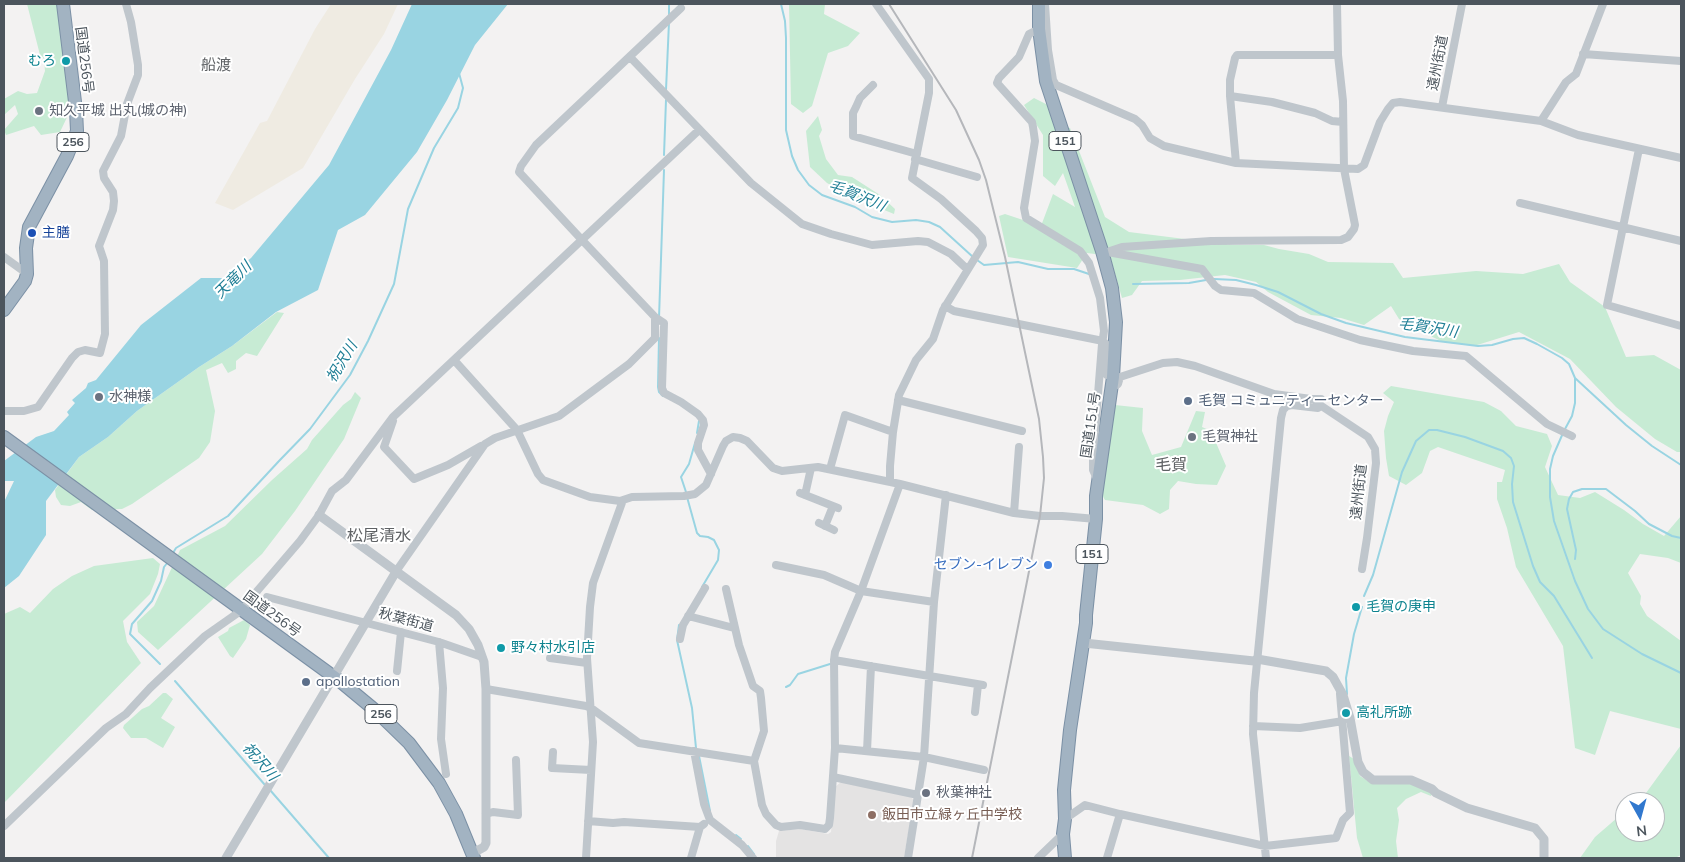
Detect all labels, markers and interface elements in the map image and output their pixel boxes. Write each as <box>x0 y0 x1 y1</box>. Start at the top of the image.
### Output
street label: 国道256号 <box>72 26 96 94</box>
street label: 遠州街道 <box>1424 34 1452 92</box>
place label: むろ <box>28 53 56 69</box>
marker: むろ <box>60 55 72 67</box>
district label: 船渡 <box>201 56 231 74</box>
place label: 知久平城 出丸(城の神) <box>49 103 188 119</box>
marker: 知久平城 出丸(城の神) <box>33 105 45 117</box>
road number: 256 <box>57 132 89 152</box>
road number: 151 <box>1049 132 1081 150</box>
water label: 毛賀沢川 <box>826 176 888 216</box>
place label: 主膳 <box>42 225 70 241</box>
marker: 主膳 <box>26 227 38 239</box>
water label: 天竜川 <box>211 258 255 302</box>
water label: 毛賀沢川 <box>1397 314 1459 342</box>
water label: 祝沢川 <box>323 338 361 386</box>
place label: 水神様 <box>109 389 151 405</box>
marker: 水神様 <box>93 391 105 403</box>
street label: 国道151号 <box>1078 391 1104 459</box>
place label: 毛賀 コミュニティーセンター <box>1198 393 1384 409</box>
marker: 毛賀 コミュニティーセンター <box>1182 395 1194 407</box>
place label: 毛賀神社 <box>1202 429 1258 445</box>
marker: 毛賀神社 <box>1186 431 1198 443</box>
district label: 毛賀 <box>1155 455 1187 475</box>
street label: 遠州街道 <box>1348 463 1370 521</box>
district label: 松尾清水 <box>347 526 411 546</box>
road number: 151 <box>1076 544 1108 564</box>
place label: セブン-イレブン <box>934 557 1038 573</box>
marker: セブン-イレブン <box>1042 559 1054 571</box>
street label: 国道256号 <box>240 587 304 641</box>
place label: 毛賀の庚申 <box>1366 599 1436 615</box>
marker: 毛賀の庚申 <box>1350 601 1362 613</box>
street label: 秋葉街道 <box>377 605 435 635</box>
place label: 野々村水引店 <box>511 640 595 656</box>
marker: 野々村水引店 <box>495 642 507 654</box>
place label: apollostation <box>316 674 400 690</box>
marker: apollostation <box>300 676 312 688</box>
road number: 256 <box>365 704 397 724</box>
place label: 高礼所跡 <box>1356 705 1412 721</box>
marker: 高礼所跡 <box>1340 707 1352 719</box>
water label: 祝沢川 <box>238 739 282 785</box>
place label: 秋葉神社 <box>936 785 992 801</box>
marker: 秋葉神社 <box>920 787 932 799</box>
north arrow <box>1615 792 1665 842</box>
place label: 飯田市立緑ヶ丘中学校 <box>882 807 1022 823</box>
marker: 飯田市立緑ヶ丘中学校 <box>866 809 878 821</box>
text: N <box>1635 821 1648 840</box>

